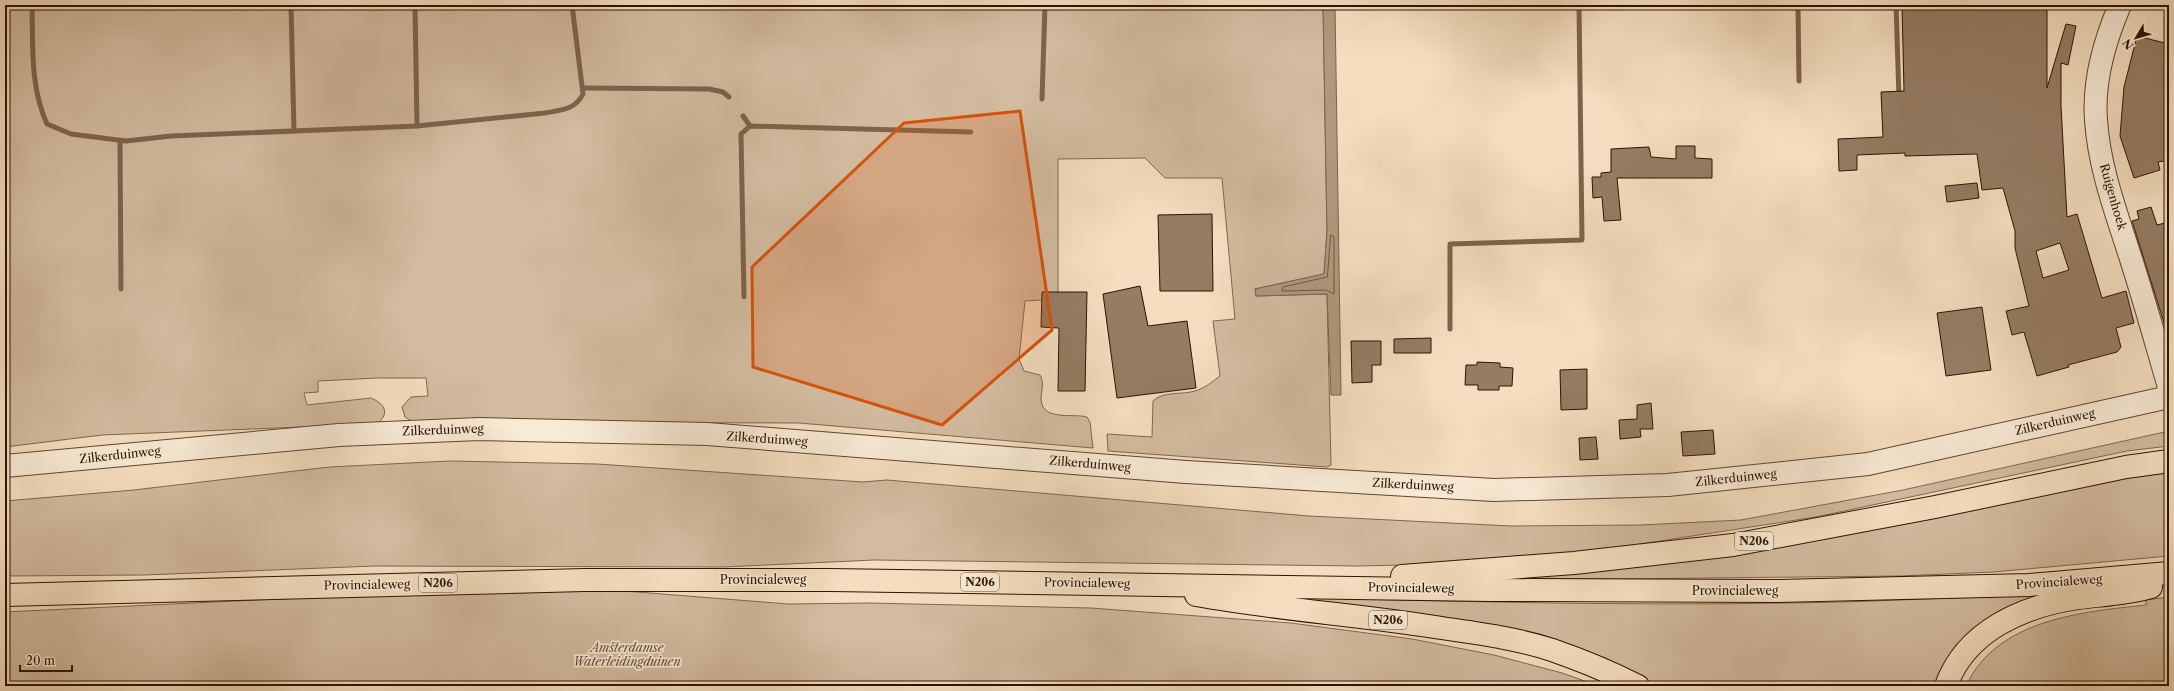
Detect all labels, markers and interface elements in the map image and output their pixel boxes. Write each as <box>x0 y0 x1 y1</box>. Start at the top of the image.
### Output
north arrow <box>2116 18 2156 58</box>
text: N <box>2119 36 2137 52</box>
street label: Ruigenhoek <box>2097 162 2130 233</box>
street label: Zilkerduinweg <box>2013 405 2097 438</box>
street label: Zilkerduinweg <box>402 421 485 438</box>
street label: Zilkerduinweg <box>726 428 809 449</box>
street label: Zilkerduinweg <box>79 443 162 466</box>
street label: Zilkerduinweg <box>1049 452 1132 475</box>
street label: Zilkerduinweg <box>1695 466 1778 489</box>
street label: Zilkerduinweg <box>1372 475 1455 494</box>
road number: N206 <box>1735 532 1773 550</box>
street label: Provincialeweg <box>2015 571 2103 592</box>
street label: Provincialeweg <box>720 572 807 587</box>
road number: N206 <box>961 573 999 591</box>
road number: N206 <box>419 574 457 592</box>
street label: Provincialeweg <box>1044 574 1131 591</box>
street label: Provincialeweg <box>324 576 411 593</box>
street label: Provincialeweg <box>1368 579 1455 596</box>
street label: Provincialeweg <box>1692 583 1779 598</box>
road number: N206 <box>1369 611 1407 629</box>
park label: Amsterdamse Waterleidingduinen <box>573 640 681 669</box>
scale bar <box>20 647 72 673</box>
text: 20 m <box>26 653 55 668</box>

